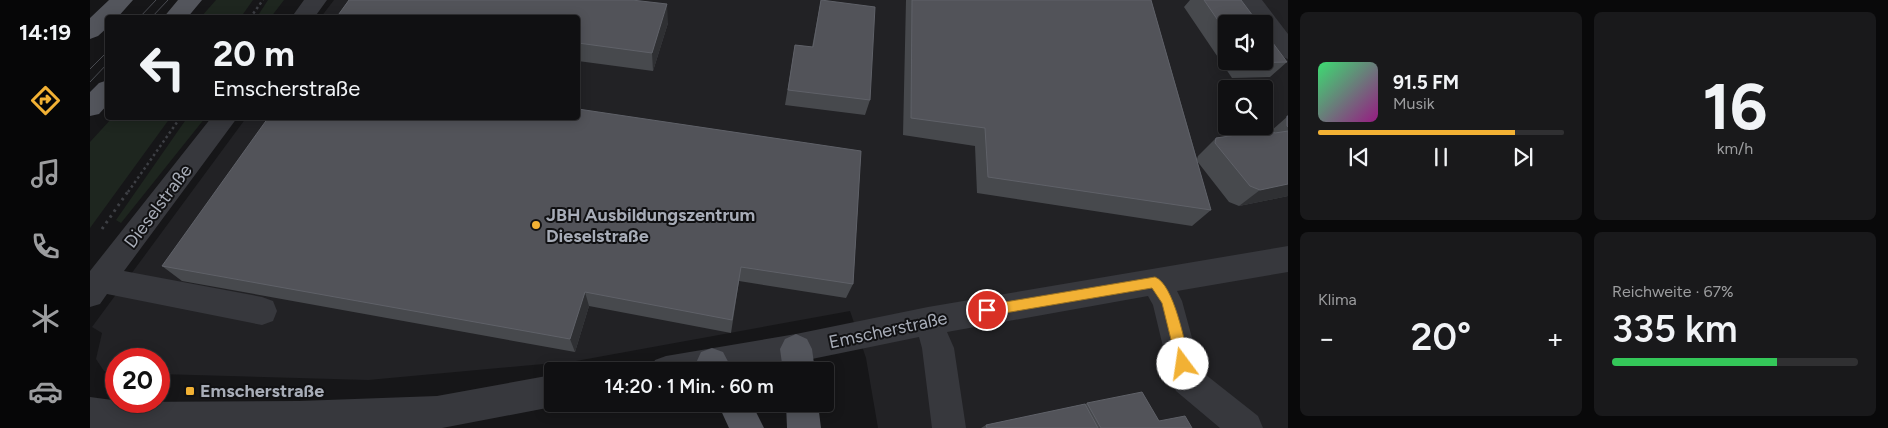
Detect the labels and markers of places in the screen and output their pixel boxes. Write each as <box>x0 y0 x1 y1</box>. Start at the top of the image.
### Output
place label: JBH Ausbildungszentrum Dieselstraße <box>546 204 755 247</box>
marker: JBH Ausbildungszentrum Dieselstraße <box>530 219 542 231</box>
pin <box>966 289 1008 331</box>
place label: Emscherstraße <box>200 380 324 402</box>
marker: Emscherstraße <box>184 385 196 397</box>

